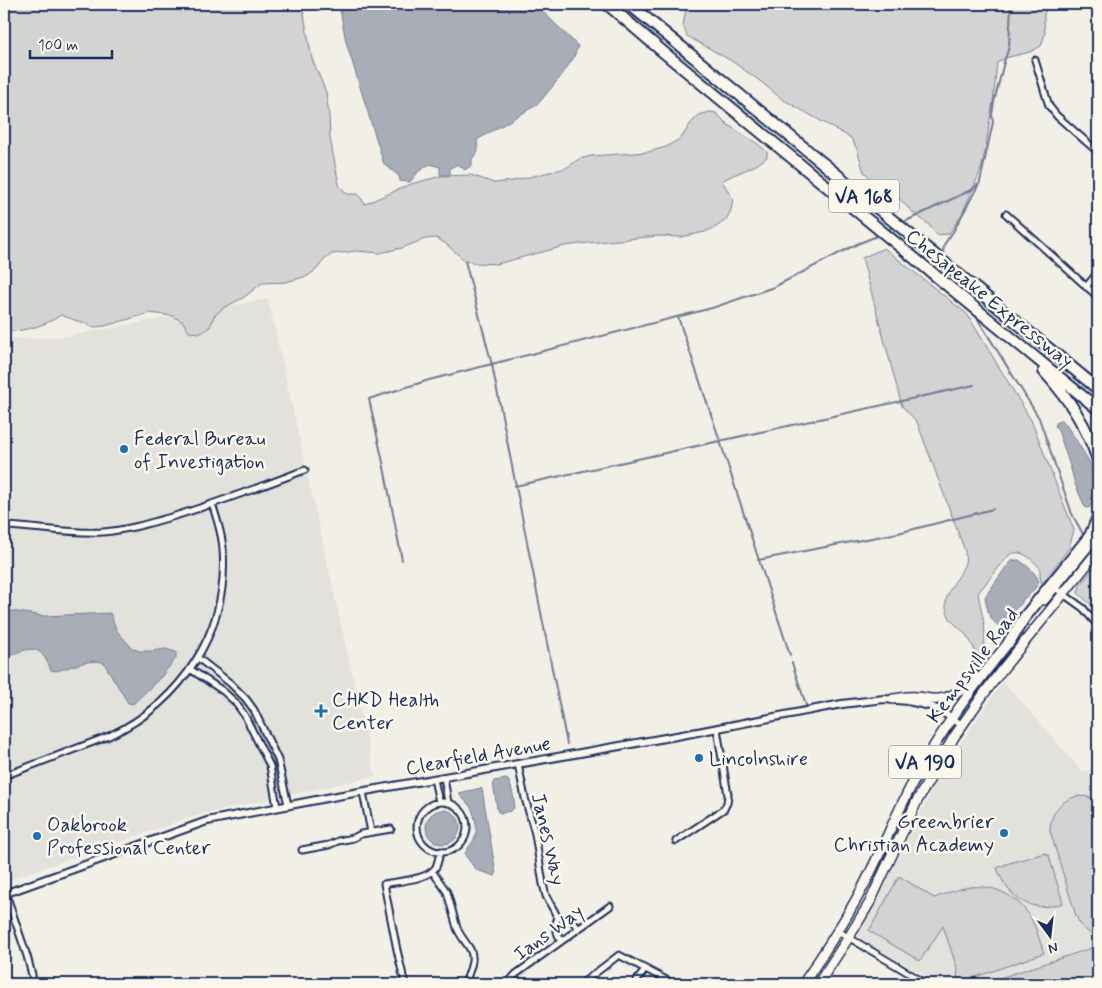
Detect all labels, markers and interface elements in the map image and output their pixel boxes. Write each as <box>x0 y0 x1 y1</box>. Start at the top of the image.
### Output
scale bar <box>30 28 112 60</box>
text: 100 m <box>38 36 78 56</box>
road number: VA 168 <box>829 180 899 212</box>
street label: Chesapeake Expressway <box>900 223 1078 375</box>
place label: Federal Bureau of Investigation <box>134 426 266 476</box>
marker: Federal Bureau of Investigation <box>118 443 130 455</box>
street label: Kempsville Road <box>921 603 1025 729</box>
place label: CHKD Health Center <box>332 687 439 737</box>
marker: CHKD Health Center <box>314 704 328 718</box>
street label: Clearfield Avenue <box>404 730 553 783</box>
place label: Lincolnshire <box>709 746 808 773</box>
road number: VA 190 <box>889 746 961 779</box>
marker: Lincolnshire <box>693 752 705 764</box>
street label: Janes Way <box>524 790 571 888</box>
place label: Greenbrier Christian Academy <box>834 809 995 859</box>
place label: Oakbrook Professional Center <box>47 812 211 862</box>
marker: Greenbrier Christian Academy <box>998 827 1010 839</box>
marker: Oakbrook Professional Center <box>31 830 43 842</box>
street label: Ians Way <box>508 899 589 968</box>
north arrow <box>1024 910 1074 960</box>
text: N <box>1046 938 1060 957</box>

